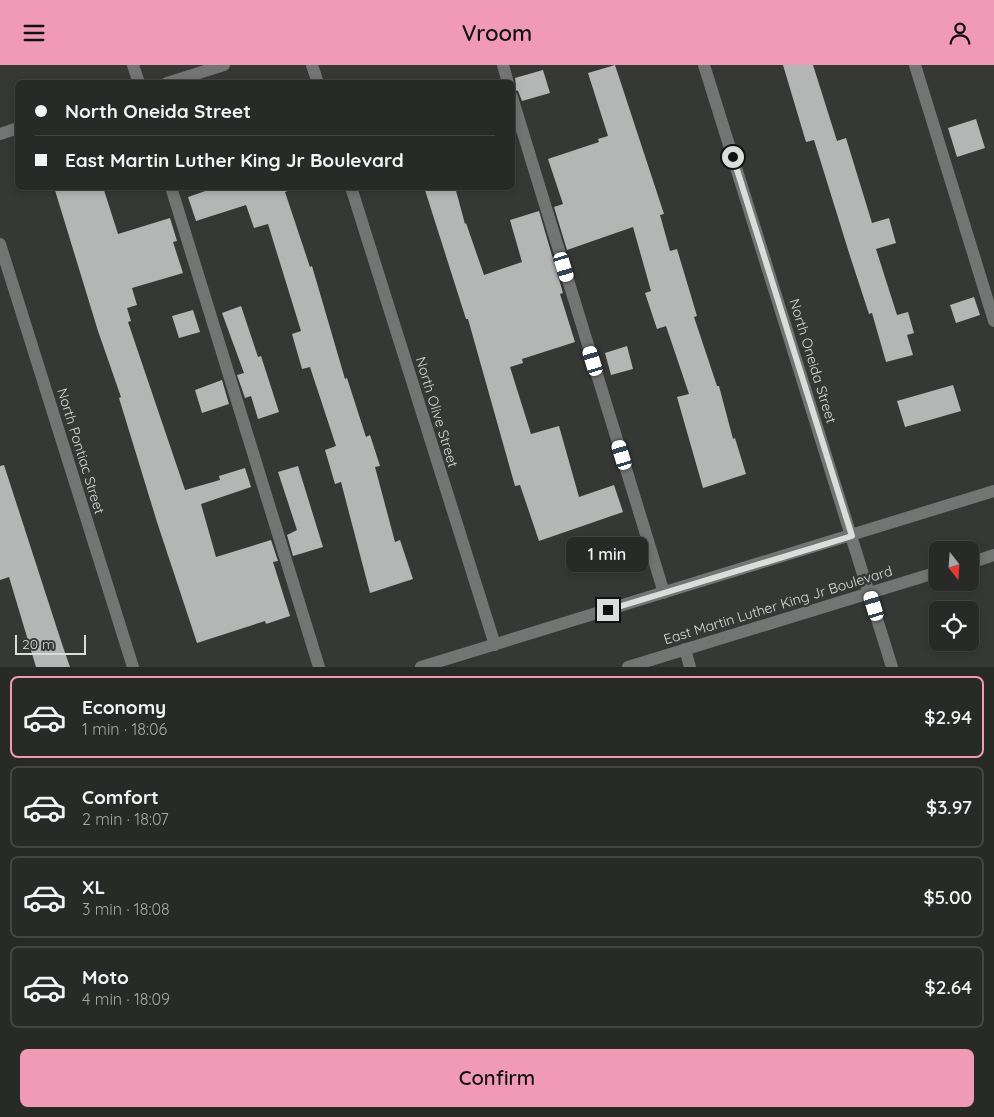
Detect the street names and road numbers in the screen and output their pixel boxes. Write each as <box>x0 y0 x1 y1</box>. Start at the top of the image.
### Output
street label: North Oneida Street <box>785 297 841 426</box>
street label: North Olive Street <box>412 354 462 470</box>
street label: North Pontiac Street <box>53 386 109 516</box>
street label: East Martin Luther King Jr Boulevard <box>662 562 894 648</box>

